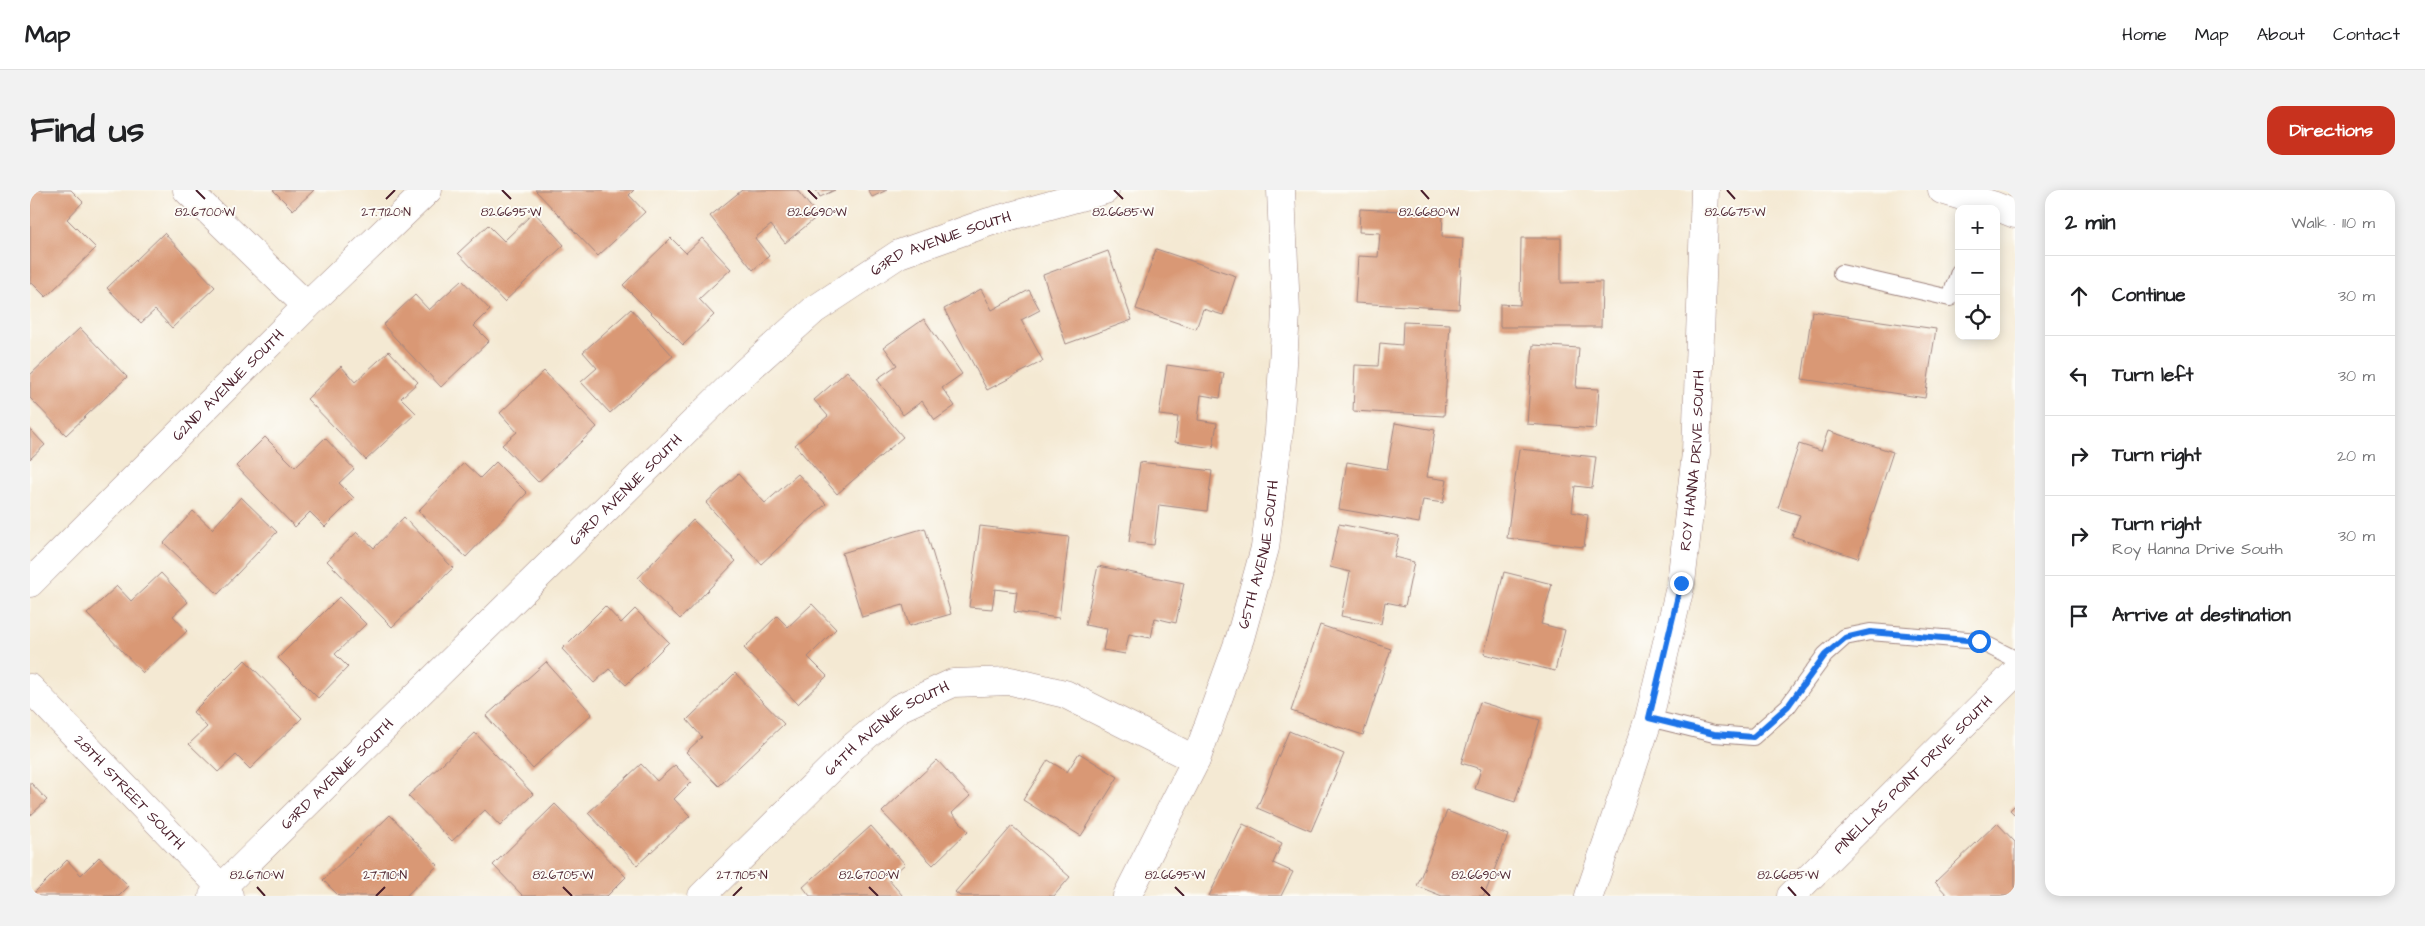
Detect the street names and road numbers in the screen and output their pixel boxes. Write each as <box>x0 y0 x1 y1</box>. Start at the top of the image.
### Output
street label: 63RD AVENUE SOUTH <box>866 206 1014 281</box>
street label: 62ND AVENUE SOUTH <box>168 325 289 446</box>
street label: ROY HANNA DRIVE SOUTH <box>1675 369 1710 552</box>
street label: 63RD AVENUE SOUTH <box>565 430 687 550</box>
street label: 65TH AVENUE SOUTH <box>1233 479 1284 631</box>
street label: 64TH AVENUE SOUTH <box>820 676 953 781</box>
street label: PINELLAS POINT DRIVE SOUTH <box>1829 691 1997 859</box>
street label: 63RD AVENUE SOUTH <box>276 714 398 835</box>
street label: 28TH STREET SOUTH <box>69 730 189 855</box>

